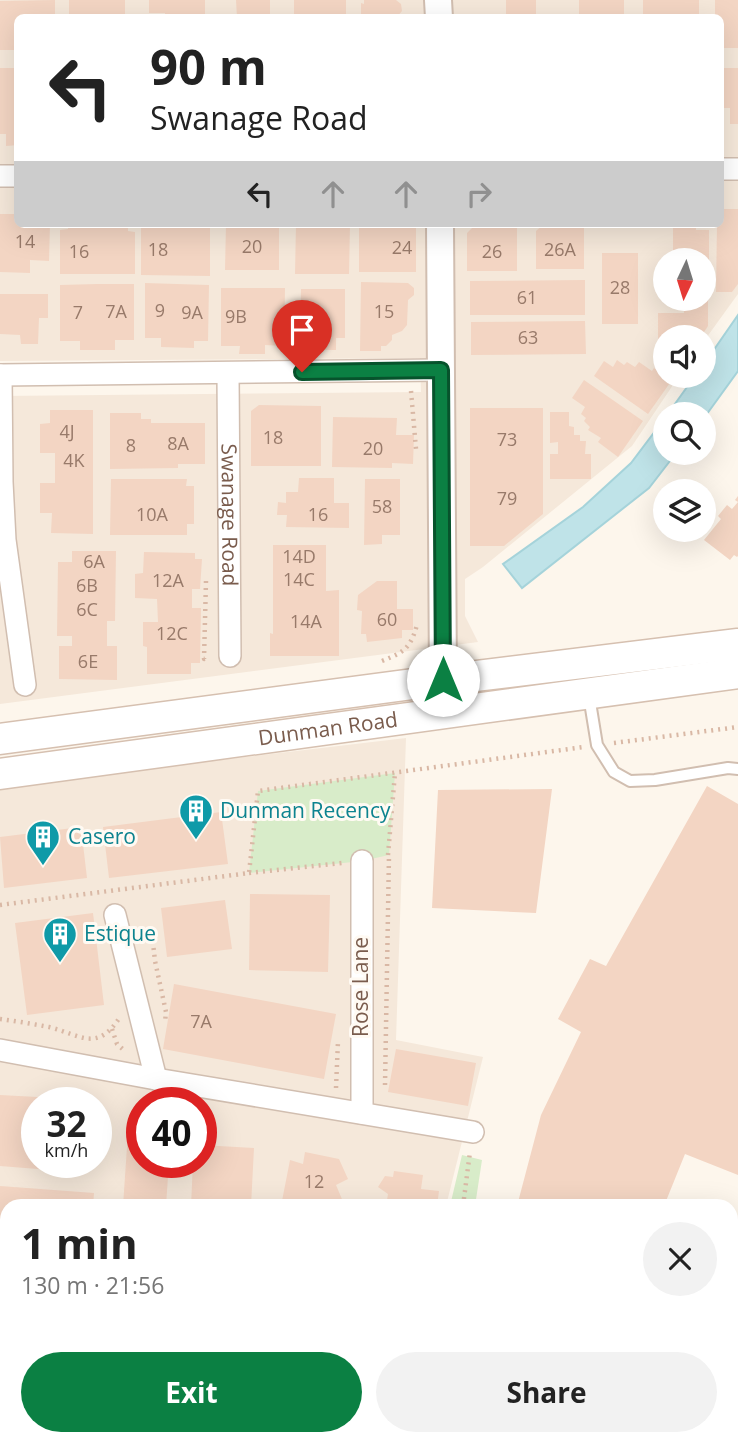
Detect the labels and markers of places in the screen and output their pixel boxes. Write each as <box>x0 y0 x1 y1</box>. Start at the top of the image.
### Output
pin <box>272 300 332 372</box>
building icon: Dunman Recency <box>177 792 215 841</box>
place label: Dunman Recency <box>220 796 391 824</box>
building icon: Casero <box>24 818 62 867</box>
place label: Casero <box>68 822 136 850</box>
building icon: Estique <box>41 915 79 964</box>
place label: Estique <box>84 919 156 947</box>

